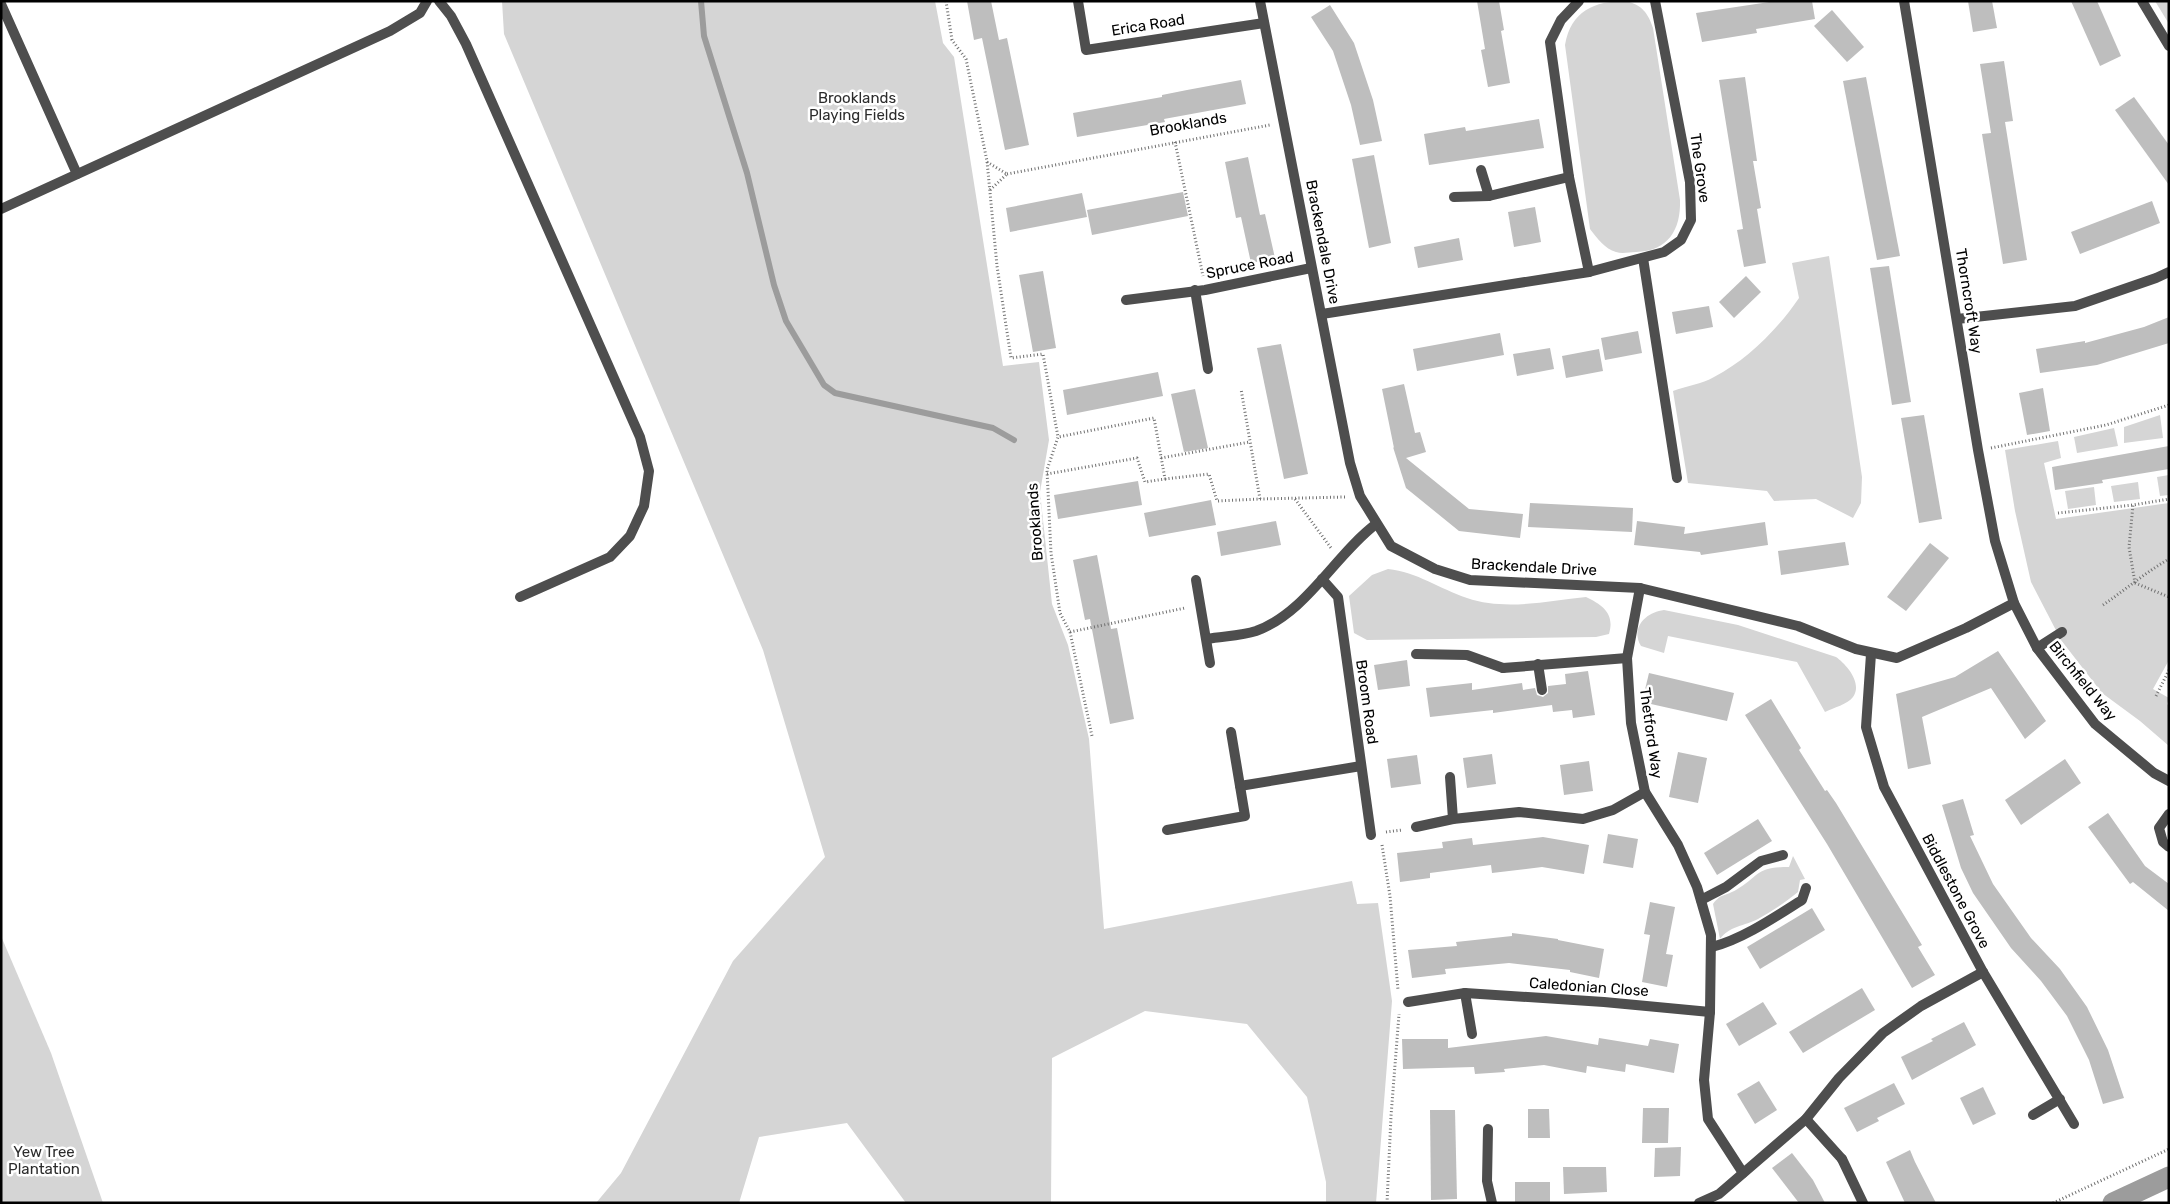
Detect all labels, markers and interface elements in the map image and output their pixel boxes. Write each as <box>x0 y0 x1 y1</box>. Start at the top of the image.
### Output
street label: Erica Road <box>1110 10 1186 40</box>
park label: Brooklands Playing Fields <box>809 89 905 124</box>
street label: Brooklands <box>1148 108 1228 140</box>
street label: The Grove <box>1686 132 1714 204</box>
street label: Brackendale Drive <box>1302 178 1344 306</box>
street label: Thorncroft Way <box>1952 247 1986 355</box>
street label: Spruce Road <box>1205 248 1295 282</box>
street label: Brooklands <box>1023 482 1047 562</box>
street label: Brackendale Drive <box>1471 555 1597 579</box>
street label: Birchfield Way <box>2045 638 2121 724</box>
street label: Broom Road <box>1352 658 1382 746</box>
street label: Thetford Way <box>1636 686 1666 780</box>
street label: Biddlestone Grove <box>1918 831 1994 951</box>
street label: Caledonian Close <box>1529 974 1649 1000</box>
park label: Yew Tree Plantation <box>8 1143 80 1178</box>

